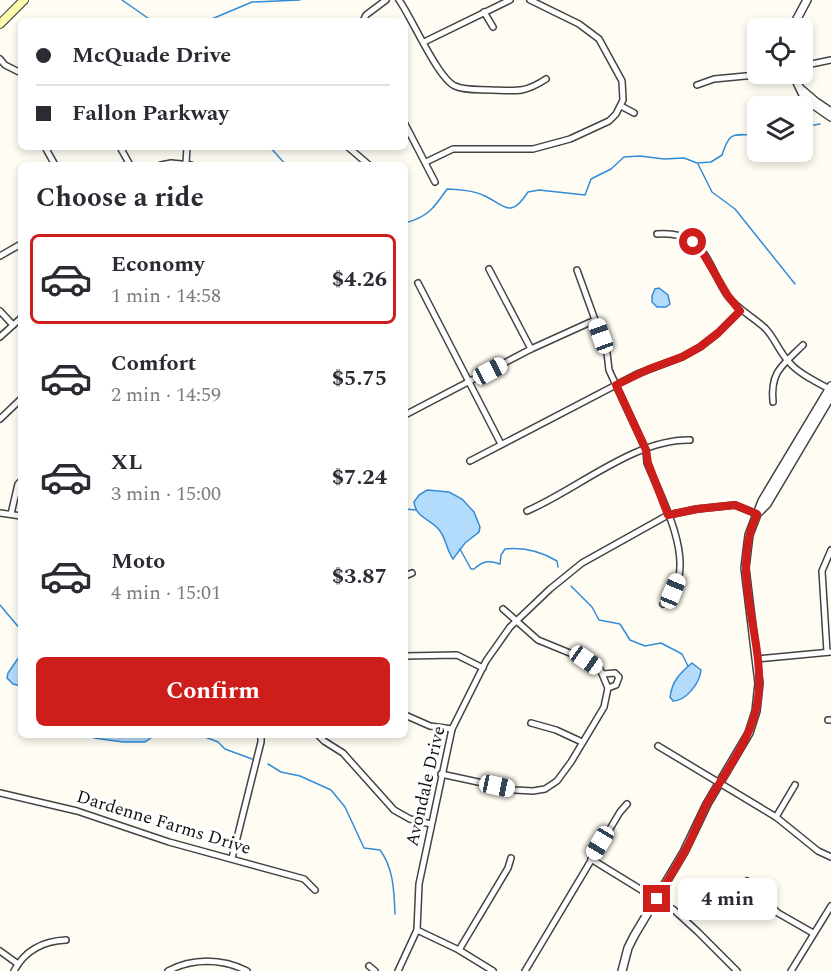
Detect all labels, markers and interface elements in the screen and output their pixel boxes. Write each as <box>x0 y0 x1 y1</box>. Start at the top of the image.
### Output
map controls <box>747 18 813 162</box>
button: locate <box>747 18 813 84</box>
text: McQuade Drive <box>72 39 231 72</box>
button: layers <box>747 96 813 162</box>
text: Fallon Parkway <box>72 97 229 130</box>
text: Choose a ride <box>36 177 204 219</box>
route start <box>679 228 706 255</box>
text: Economy <box>111 248 204 281</box>
icon: car <box>39 252 93 306</box>
text: $4.26 <box>332 263 387 296</box>
text: 1 min · 14:58 <box>111 281 221 311</box>
car <box>586 316 616 356</box>
text: Comfort <box>111 347 196 380</box>
icon: car <box>39 351 93 405</box>
car <box>470 355 510 387</box>
text: $5.75 <box>332 362 387 395</box>
text: 2 min · 14:59 <box>111 380 221 410</box>
text: XL <box>111 446 142 479</box>
icon: car <box>39 450 93 504</box>
text: $7.24 <box>332 461 387 494</box>
text: 3 min · 15:00 <box>111 479 221 509</box>
text: Moto <box>111 545 165 578</box>
icon: car <box>39 549 93 603</box>
text: $3.87 <box>332 560 387 593</box>
car <box>658 571 688 611</box>
text: 4 min · 15:01 <box>111 578 221 608</box>
car <box>566 642 606 678</box>
button: Confirm <box>36 657 390 726</box>
street label: Avondale Drive <box>399 723 452 849</box>
car <box>478 773 516 799</box>
street label: Dardenne Farms Drive <box>73 783 255 862</box>
car <box>583 823 617 863</box>
callout: 4 min <box>678 878 777 920</box>
text: 4 min <box>701 884 754 914</box>
route end <box>643 885 670 912</box>

